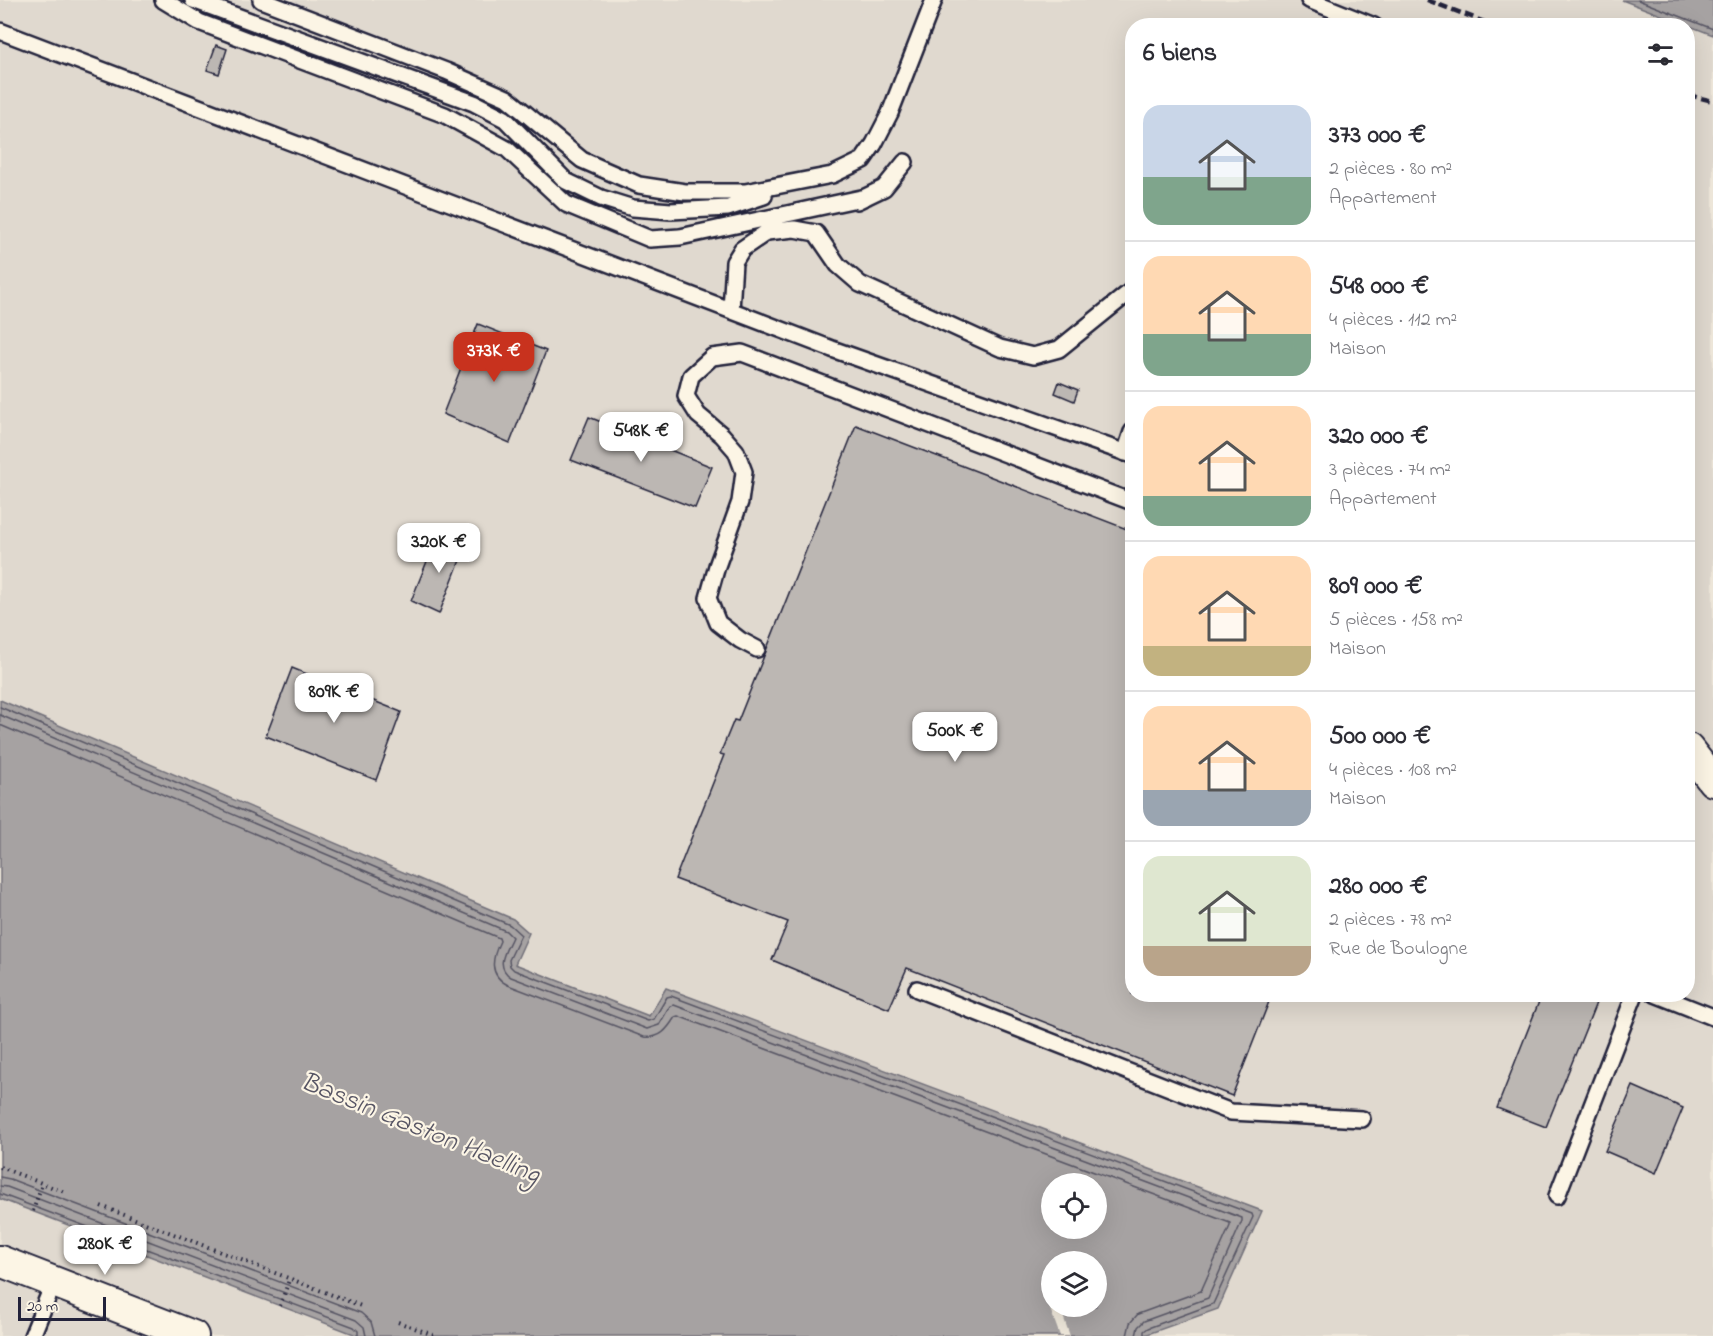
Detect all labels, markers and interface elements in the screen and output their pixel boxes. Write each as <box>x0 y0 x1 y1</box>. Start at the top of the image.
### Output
text: 6 biens <box>1143 35 1217 73</box>
icon: filters <box>1644 38 1677 71</box>
text: 373 000 € <box>1329 117 1426 155</box>
icon: home <box>1191 129 1263 201</box>
text: 2 pièces · 80 m² <box>1329 155 1452 184</box>
text: Appartement <box>1329 184 1437 213</box>
text: 548 000 € <box>1329 268 1429 306</box>
icon: home <box>1191 280 1263 352</box>
text: 4 pièces · 112 m² <box>1329 306 1457 335</box>
pin: 373K € <box>445 332 543 383</box>
text: Maison <box>1329 335 1386 364</box>
text: 373K € <box>467 337 521 366</box>
pin: 548K € <box>592 412 690 463</box>
text: 548K € <box>613 417 669 446</box>
text: 320 000 € <box>1329 418 1429 456</box>
icon: home <box>1191 430 1263 502</box>
text: 3 pièces · 74 m² <box>1329 456 1451 485</box>
text: Appartement <box>1329 485 1437 514</box>
pin: 320K € <box>390 523 488 574</box>
text: 320K € <box>411 528 467 557</box>
text: 809 000 € <box>1329 568 1423 606</box>
icon: home <box>1191 580 1263 652</box>
text: 5 pièces · 158 m² <box>1329 606 1463 635</box>
text: Maison <box>1329 635 1386 664</box>
pin: 809K € <box>285 673 383 724</box>
text: 809K € <box>309 678 359 707</box>
pin: 500K € <box>906 712 1004 763</box>
text: 500K € <box>926 717 984 746</box>
text: 500 000 € <box>1329 718 1431 756</box>
icon: home <box>1191 730 1263 802</box>
text: 4 pièces · 108 m² <box>1329 756 1457 785</box>
text: Maison <box>1329 785 1386 814</box>
text: 280 000 € <box>1329 868 1428 906</box>
icon: home <box>1191 880 1263 952</box>
text: 2 pièces · 78 m² <box>1329 906 1452 935</box>
text: Rue de Boulogne <box>1329 935 1467 964</box>
water label: Bassin Gaston Haelling <box>294 1063 546 1196</box>
map controls <box>1041 1173 1107 1317</box>
button: locate <box>1041 1173 1107 1239</box>
pin: 280K € <box>56 1225 154 1276</box>
text: 280K € <box>78 1230 132 1259</box>
button: layers <box>1041 1251 1107 1317</box>
scale bar <box>18 1294 106 1322</box>
text: 20 m <box>27 1295 58 1319</box>

